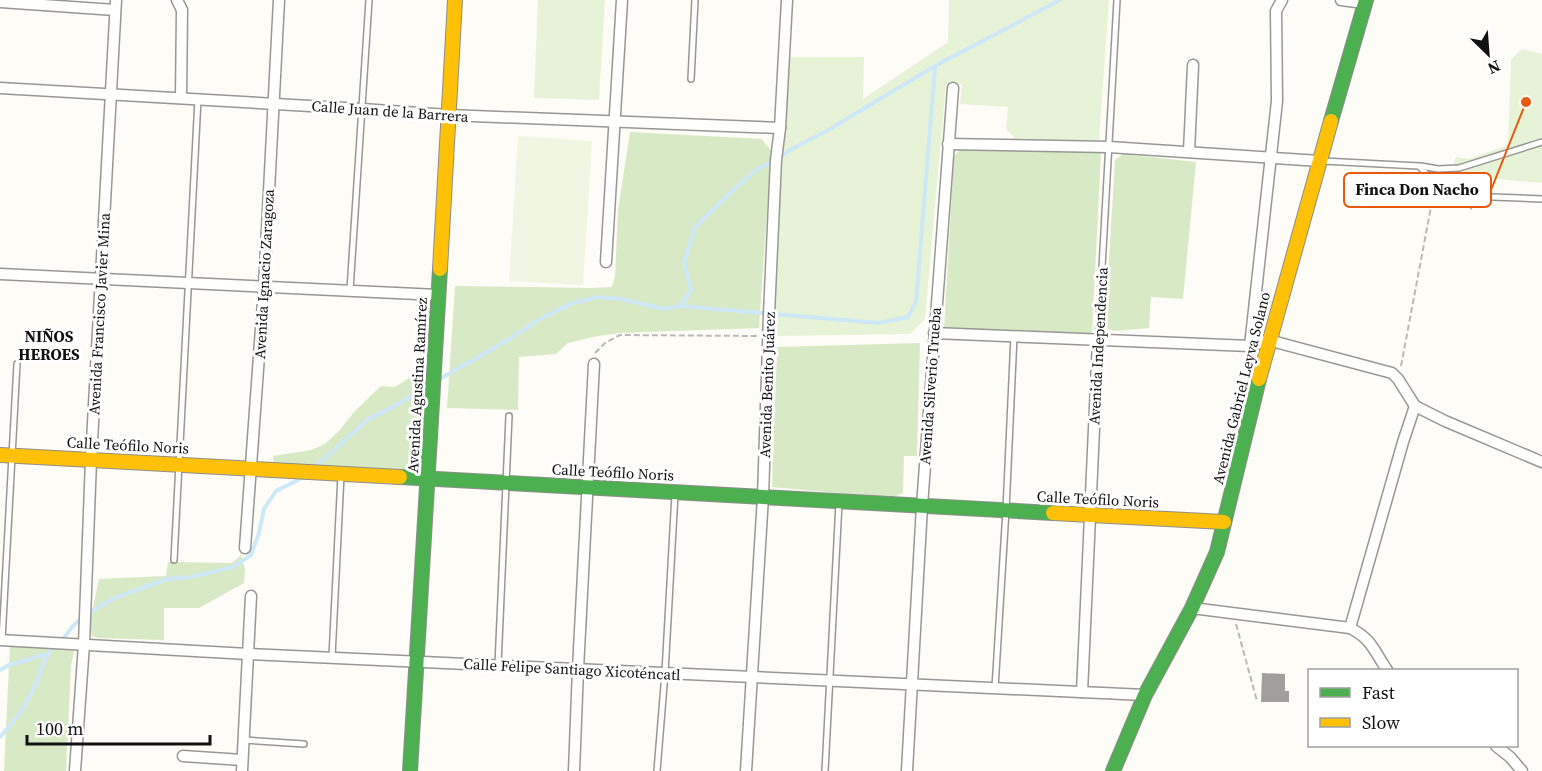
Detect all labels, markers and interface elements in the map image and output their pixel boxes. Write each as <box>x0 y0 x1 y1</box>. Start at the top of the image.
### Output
north arrow <box>1458 24 1518 84</box>
text: N <box>1484 55 1504 80</box>
street label: Calle Juan de la Barrera <box>311 95 470 127</box>
callout: Finca Don Nacho <box>1344 173 1491 207</box>
text: Finca Don Nacho <box>1355 178 1479 200</box>
street label: Avenida Ignacio Zaragoza <box>249 188 279 360</box>
street label: Avenida Francisco Javier Mina <box>83 212 115 416</box>
street label: Avenida Independencia <box>1083 266 1113 425</box>
street label: Avenida Gabriel Leyva Solano <box>1207 290 1275 486</box>
street label: Avenida Agustina Ramírez <box>402 297 432 473</box>
street label: Avenida Silverio Trueba <box>914 306 946 466</box>
street label: Avenida Benito Juárez <box>754 311 780 459</box>
district label: NIÑOS HEROES <box>18 325 80 365</box>
street label: Calle Teófilo Noris <box>66 431 190 459</box>
street label: Calle Teófilo Noris <box>551 458 675 486</box>
street label: Calle Teófilo Noris <box>1036 485 1160 513</box>
street label: Calle Felipe Santiago Xicoténcatl <box>463 653 682 685</box>
legend <box>1308 669 1518 747</box>
text: Fast <box>1362 680 1395 705</box>
scale bar <box>27 708 210 746</box>
text: Slow <box>1362 710 1400 735</box>
text: 100 m <box>36 716 83 741</box>

